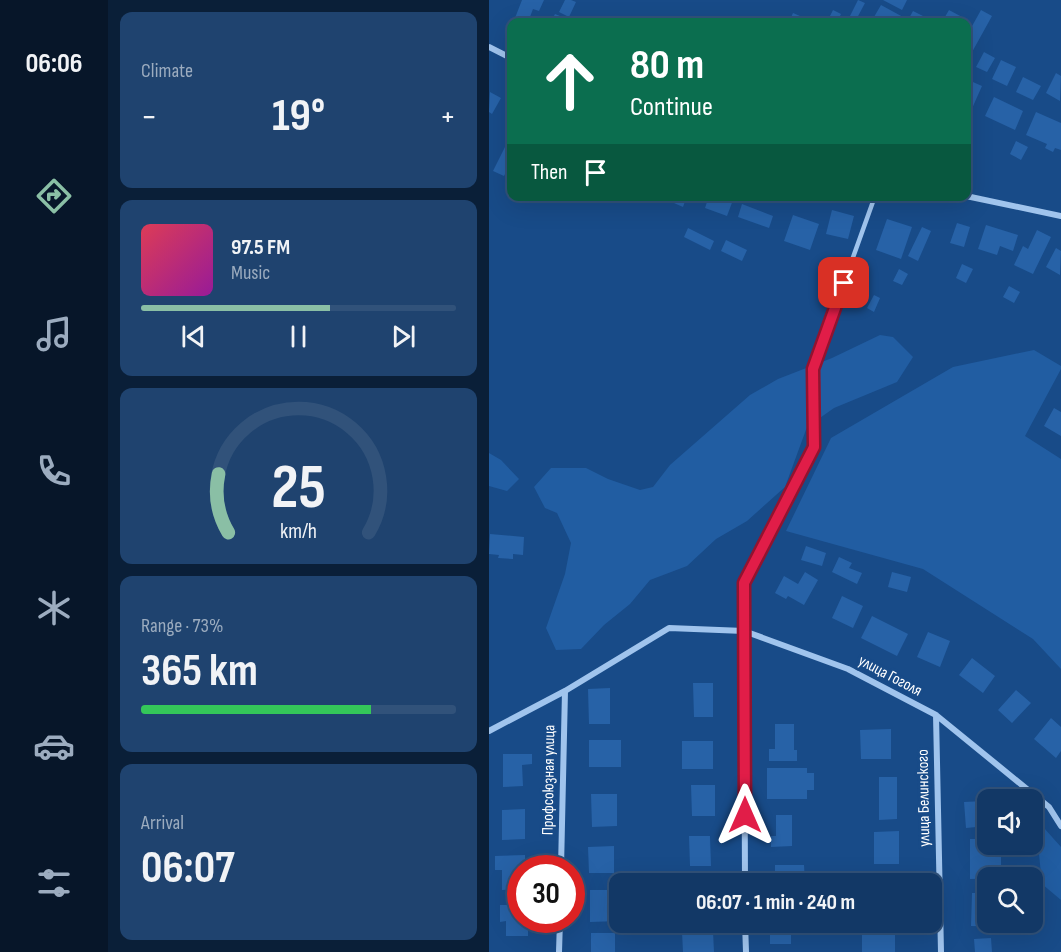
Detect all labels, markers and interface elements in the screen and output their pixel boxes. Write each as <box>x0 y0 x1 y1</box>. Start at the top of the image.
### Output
text: 80 m <box>630 40 704 91</box>
icon: ahead <box>531 42 609 120</box>
text: 06:06 <box>25 48 83 80</box>
text: Climate <box>141 59 193 83</box>
text: 19° <box>272 89 325 144</box>
text: Continue <box>630 91 713 123</box>
text: − <box>141 97 157 137</box>
text: + <box>440 97 456 137</box>
icon: arrive <box>579 156 612 189</box>
text: Then <box>531 159 567 186</box>
icon: directions <box>33 175 75 217</box>
text: 97.5 FM <box>231 234 290 261</box>
pin <box>818 257 869 308</box>
text: Music <box>231 261 270 285</box>
icon: arrive <box>827 266 860 299</box>
icon: music <box>33 313 75 355</box>
icon: previous <box>177 320 210 353</box>
icon: pause <box>282 320 315 353</box>
icon: next <box>387 320 420 353</box>
icon: phone <box>33 450 75 492</box>
text: 25 <box>271 451 326 526</box>
text: km/h <box>280 519 317 544</box>
icon: climate <box>33 587 75 629</box>
text: Range · 73% <box>141 614 223 638</box>
text: 365 km <box>141 644 258 699</box>
street label: улица Гоголя <box>855 651 925 701</box>
icon: car <box>33 725 75 767</box>
street label: Профсоюзная улица <box>539 725 559 835</box>
street label: улица Белинского <box>914 749 934 847</box>
position arrow <box>713 783 777 847</box>
map controls <box>977 789 1043 933</box>
button: sound <box>977 789 1043 855</box>
text: Arrival <box>141 811 184 835</box>
text: 06:07 <box>141 841 235 896</box>
speed limit sign: 30 <box>507 855 585 933</box>
icon: filters <box>33 862 75 904</box>
button: search <box>977 867 1043 933</box>
text: 06:07 · 1 min · 240 m <box>696 889 855 916</box>

